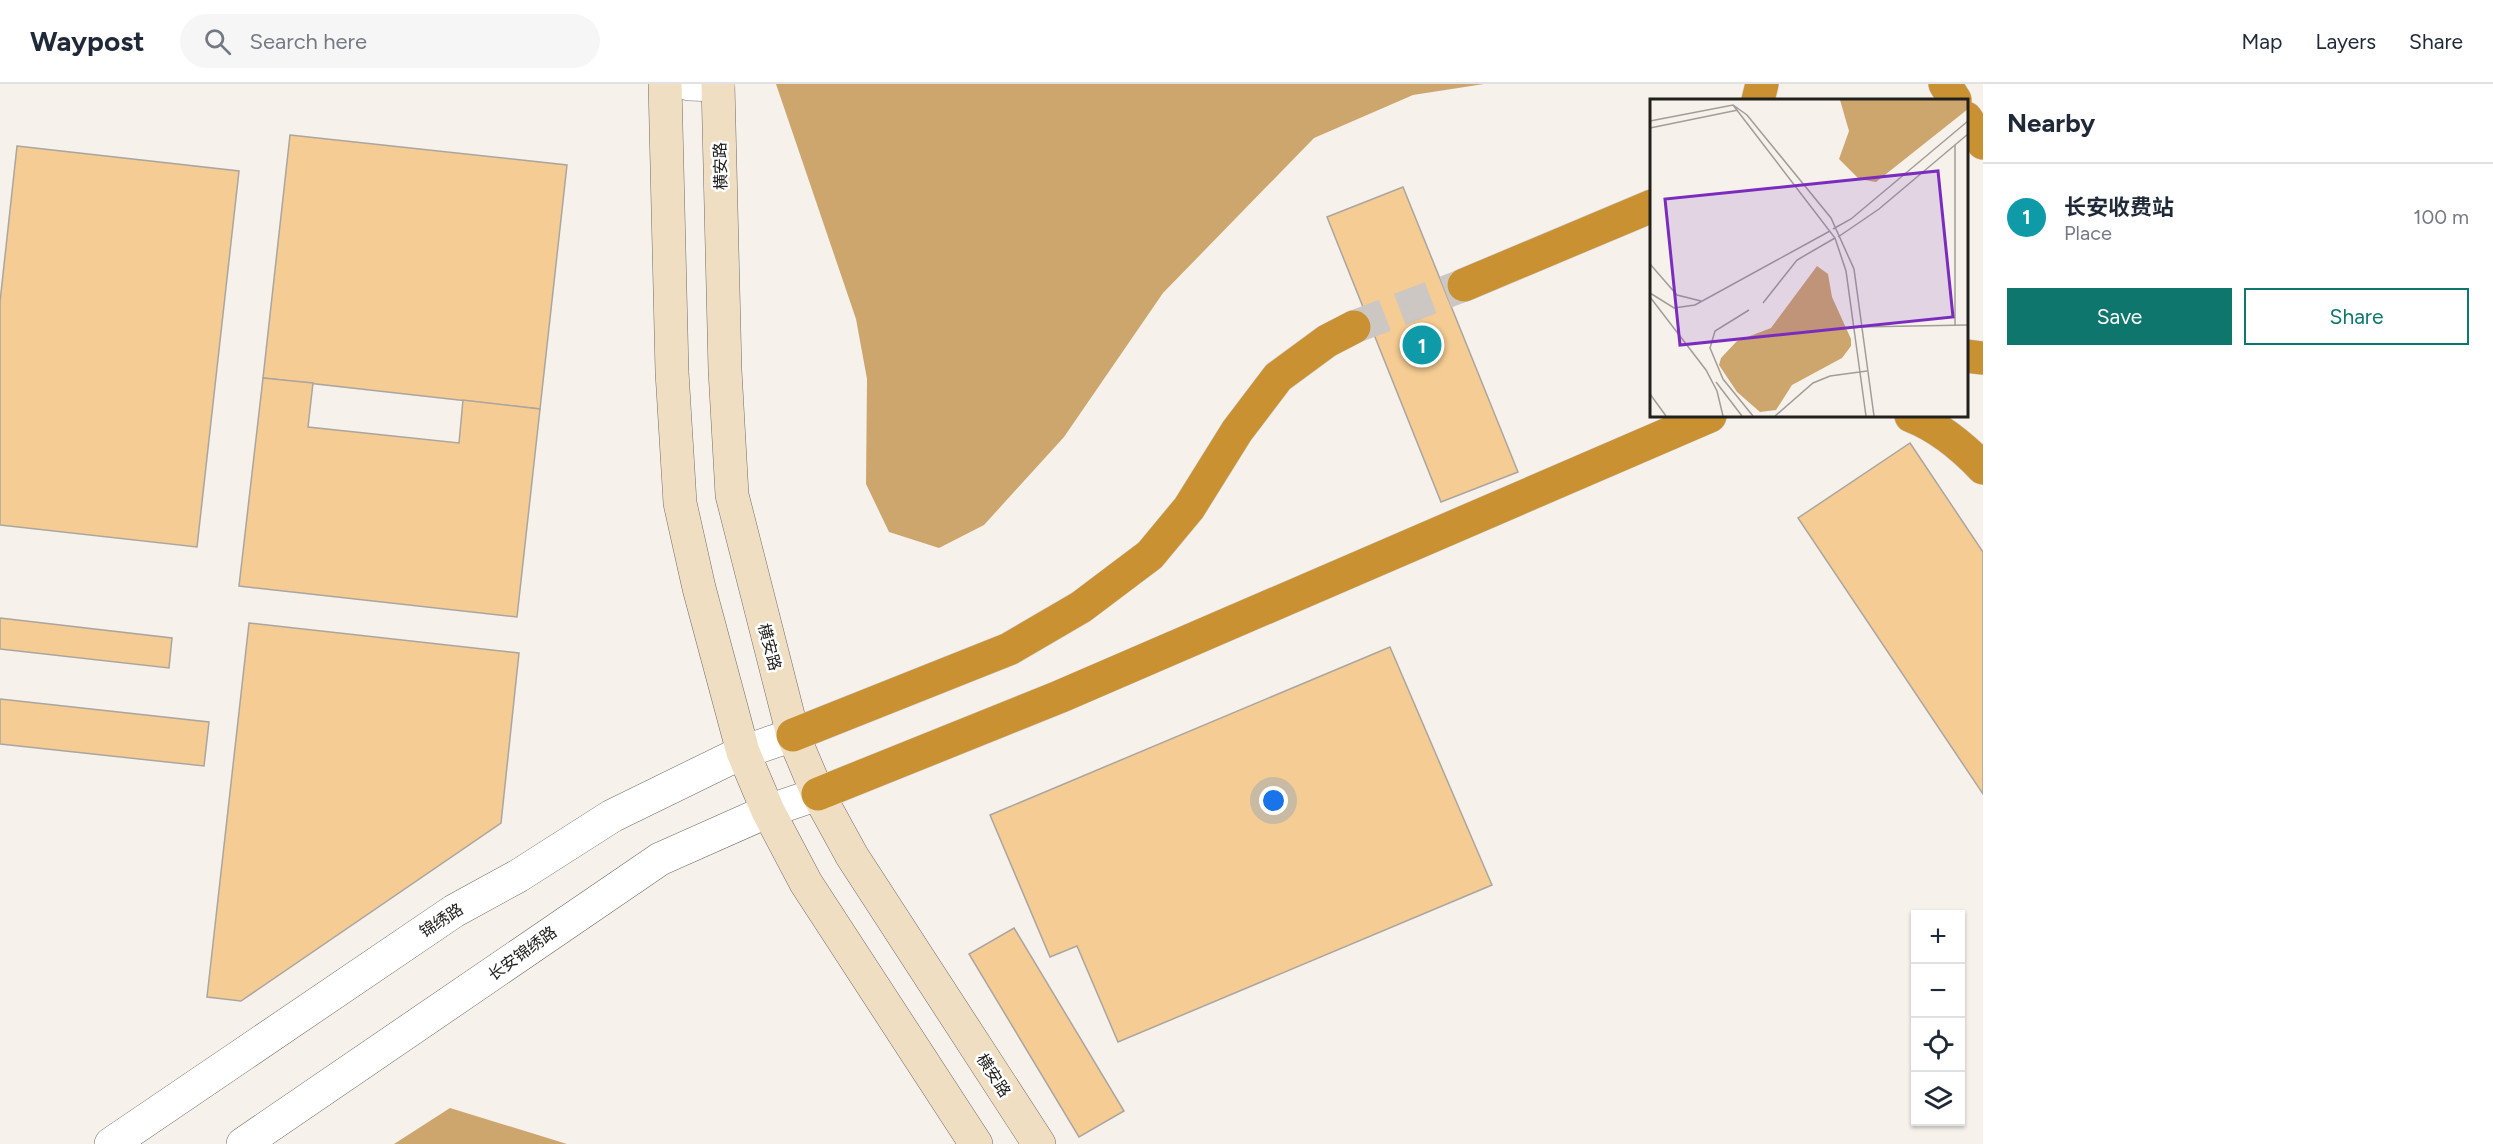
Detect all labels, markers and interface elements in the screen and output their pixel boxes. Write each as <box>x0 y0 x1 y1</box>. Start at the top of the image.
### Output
search box <box>180 14 600 68</box>
text: Waypost <box>30 24 144 58</box>
icon: search <box>201 25 234 58</box>
text: Search here <box>249 28 367 55</box>
text: Map <box>2242 29 2282 54</box>
text: Layers <box>2315 29 2376 54</box>
text: Share <box>2409 29 2463 54</box>
inset map <box>1650 99 1968 417</box>
text: Nearby <box>2007 107 2095 139</box>
street label: 横安路 <box>711 142 730 190</box>
text: 长安收费站 <box>2064 194 2174 221</box>
text: 1 <box>2022 205 2031 229</box>
text: 100 m <box>2413 205 2469 229</box>
text: Place <box>2064 221 2112 245</box>
button: Save <box>2007 288 2232 345</box>
button: Share <box>2244 288 2469 345</box>
pin: 1 <box>1402 322 1442 368</box>
street label: 横安路 <box>754 621 785 673</box>
your location <box>1259 786 1288 815</box>
street label: 锦绣路 <box>416 899 467 941</box>
map controls <box>1911 910 1965 1126</box>
button: + <box>1911 910 1965 964</box>
street label: 长安锦绣路 <box>484 922 560 985</box>
button: − <box>1911 964 1965 1018</box>
button: locate <box>1911 1018 1965 1072</box>
street label: 横安路 <box>973 1050 1015 1101</box>
button: layers <box>1911 1072 1965 1126</box>

